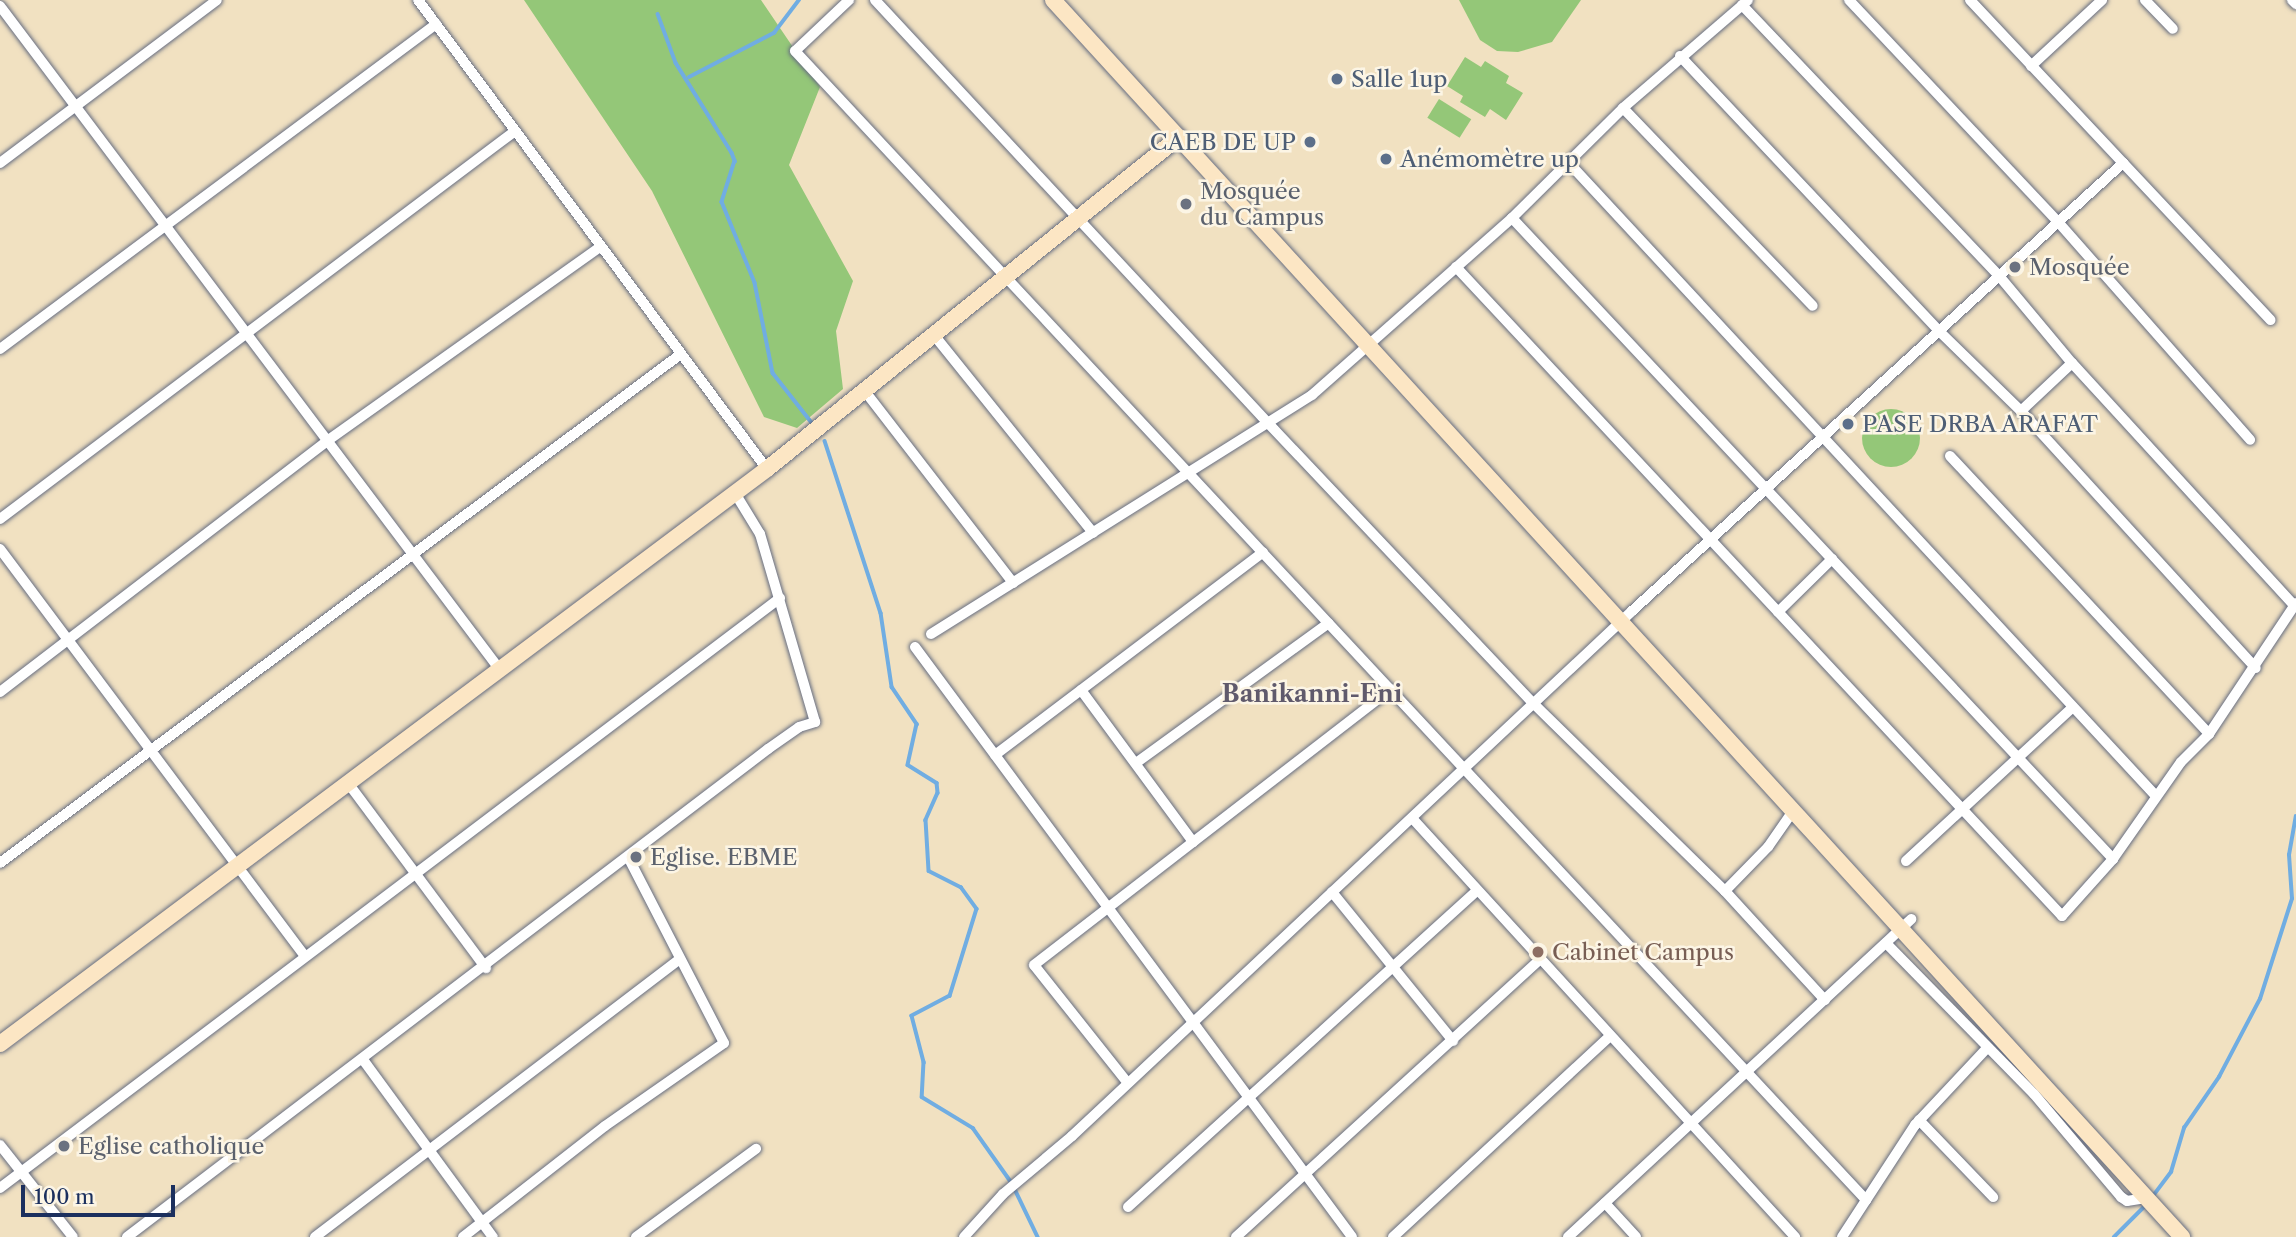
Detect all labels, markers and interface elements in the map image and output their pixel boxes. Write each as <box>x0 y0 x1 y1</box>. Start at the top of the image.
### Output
place label: Salle 1up <box>1351 65 1447 93</box>
marker: Salle 1up <box>1329 71 1345 87</box>
place label: CAEB DE UP <box>1150 128 1296 156</box>
marker: CAEB DE UP <box>1302 134 1318 150</box>
place label: Anémomètre up <box>1400 145 1579 173</box>
marker: Anémomètre up <box>1378 151 1394 167</box>
place label: Mosquée du Campus <box>1200 177 1324 231</box>
marker: Mosquée du Campus <box>1178 196 1194 212</box>
place label: Mosquée <box>2029 253 2130 281</box>
marker: Mosquée <box>2007 259 2023 275</box>
place label: PASE DRBA ARAFAT <box>1862 410 2100 438</box>
marker: PASE DRBA ARAFAT <box>1840 416 1856 432</box>
district label: Banikanni-Eni <box>1222 680 1402 708</box>
place label: Eglise. EBME <box>650 843 798 871</box>
marker: Eglise. EBME <box>628 849 644 865</box>
place label: Cabinet Campus <box>1552 938 1734 966</box>
marker: Cabinet Campus <box>1530 944 1546 960</box>
place label: Eglise catholique <box>78 1132 264 1160</box>
marker: Eglise catholique <box>56 1138 72 1154</box>
scale bar <box>24 1170 178 1214</box>
text: 100 m <box>34 1184 95 1209</box>

